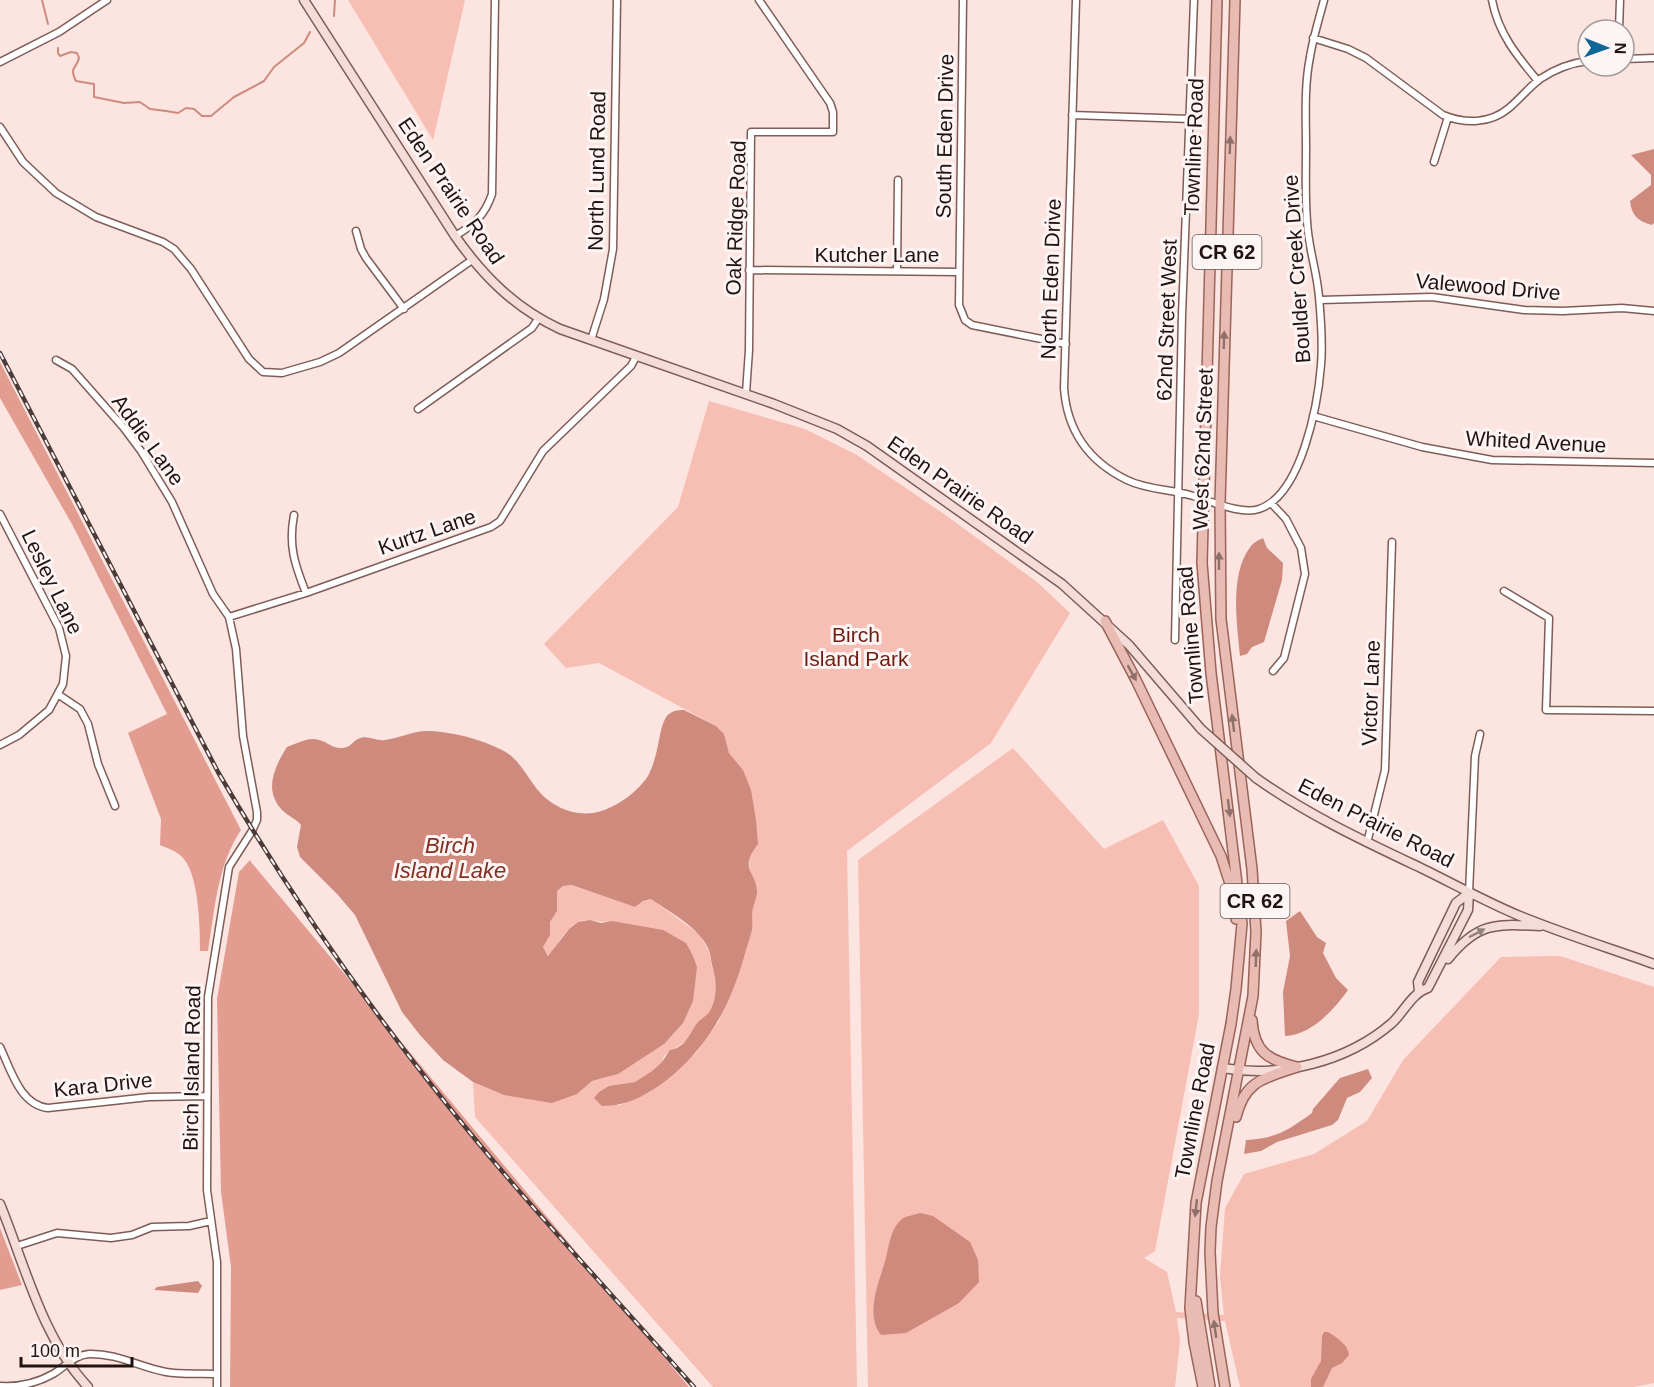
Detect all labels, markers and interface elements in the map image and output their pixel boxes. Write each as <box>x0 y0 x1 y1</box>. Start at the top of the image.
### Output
north arrow <box>1576 18 1636 78</box>
text: N <box>1612 42 1629 54</box>
street label: South Eden Drive <box>932 53 957 218</box>
street label: Townline Road <box>1180 78 1207 216</box>
street label: North Lund Road <box>584 91 609 251</box>
street label: Eden Prairie Road <box>394 113 509 268</box>
one-way arrow <box>1226 136 1235 155</box>
street label: Oak Ridge Road <box>721 140 750 296</box>
street label: Boulder Creek Drive <box>1278 174 1315 364</box>
street label: North Eden Drive <box>1036 198 1065 360</box>
road number: CR 62 <box>1192 235 1262 269</box>
street label: 62nd Street West <box>1152 239 1181 401</box>
street label: Kutcher Lane <box>815 243 939 266</box>
street label: Valewood Drive <box>1415 269 1562 304</box>
one-way arrow <box>1220 330 1229 349</box>
street label: West 62nd Street <box>1188 368 1217 530</box>
street label: Addie Lane <box>108 390 189 489</box>
street label: Whited Avenue <box>1465 426 1607 457</box>
street label: Eden Prairie Road <box>883 431 1037 548</box>
street label: Kurtz Lane <box>375 504 479 559</box>
street label: Lesley Lane <box>17 526 88 638</box>
one-way arrow <box>1214 552 1224 571</box>
street label: Townline Road <box>1173 565 1208 705</box>
park label: Birch Island Park <box>803 623 909 670</box>
street label: Victor Lane <box>1357 640 1384 746</box>
one-way arrow <box>1127 665 1137 682</box>
one-way arrow <box>1229 713 1238 732</box>
street label: Eden Prairie Road <box>1295 773 1458 872</box>
one-way arrow <box>1224 798 1233 817</box>
water label: Birch Island Lake <box>394 833 506 883</box>
road number: CR 62 <box>1220 884 1290 918</box>
one-way arrow <box>1469 928 1486 937</box>
one-way arrow <box>1251 949 1261 968</box>
street label: Birch Island Road <box>179 985 204 1151</box>
street label: Townline Road <box>1170 1041 1219 1181</box>
street label: Kara Drive <box>52 1068 153 1101</box>
one-way arrow <box>1191 1199 1201 1218</box>
one-way arrow <box>1210 1320 1219 1339</box>
scale bar <box>21 1330 132 1368</box>
text: 100 m <box>30 1341 80 1361</box>

